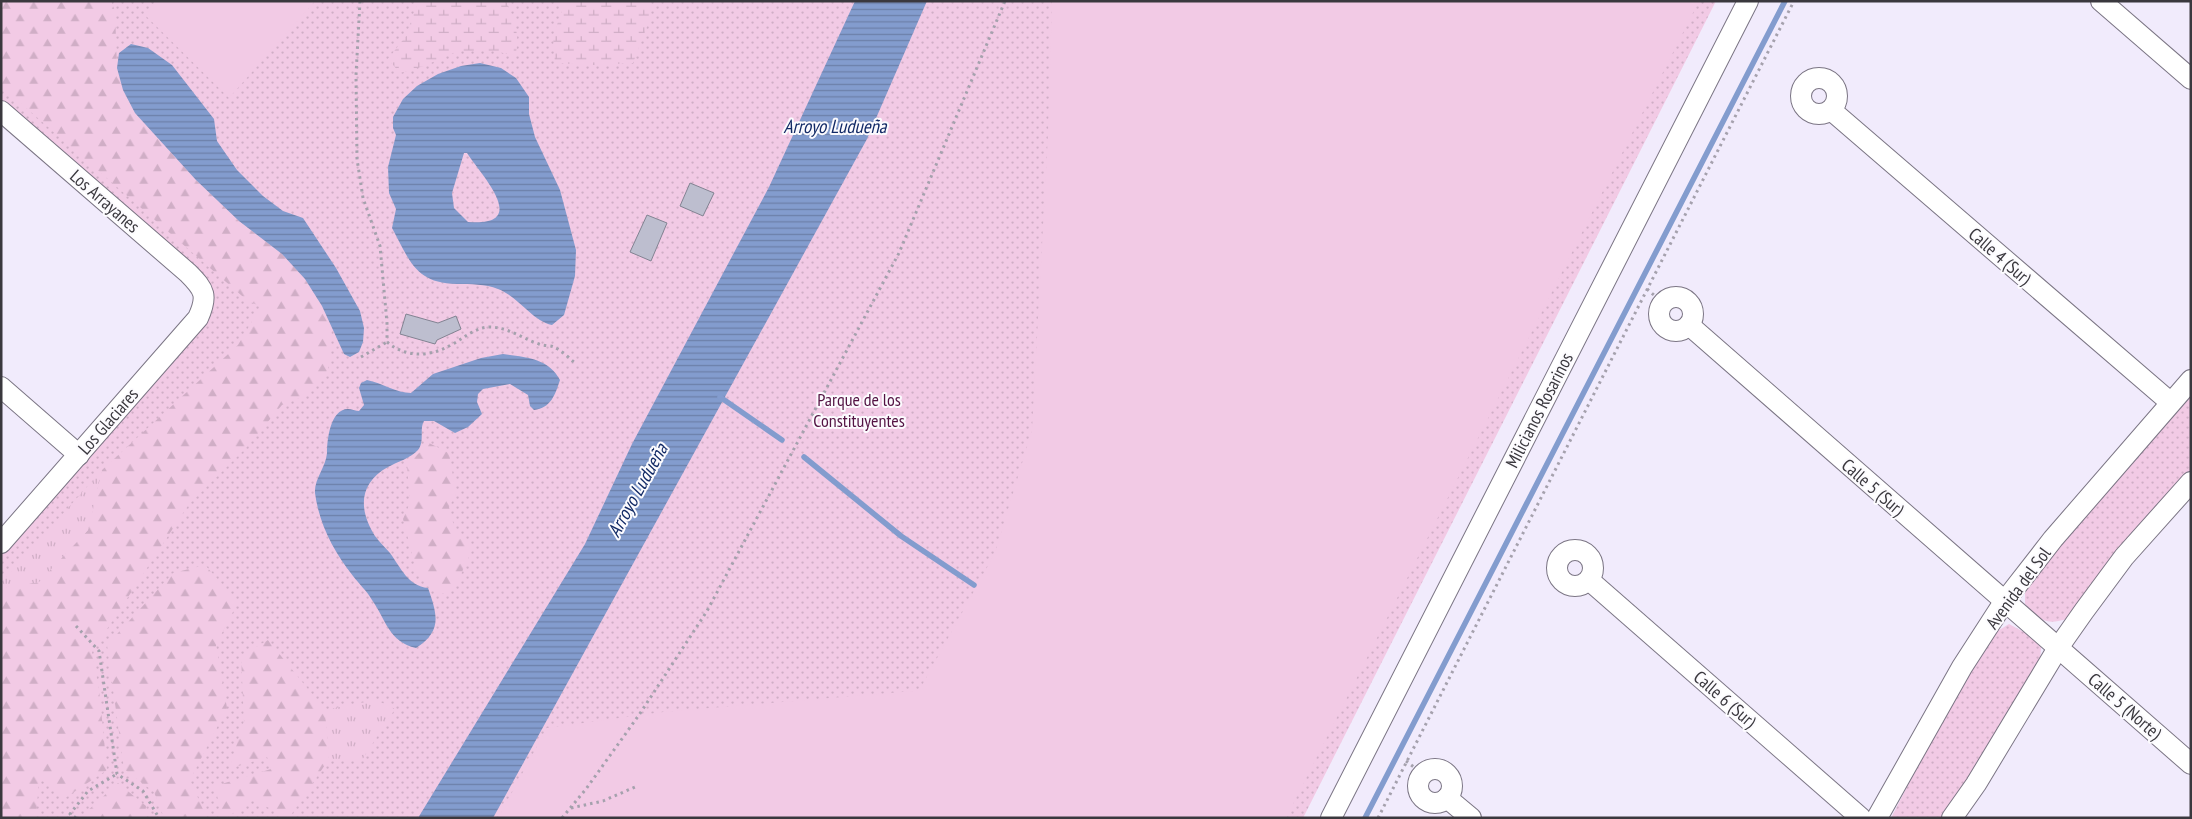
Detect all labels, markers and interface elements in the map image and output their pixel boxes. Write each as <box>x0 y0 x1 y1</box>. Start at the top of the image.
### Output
water label: Arroyo Ludueña <box>784 114 888 138</box>
street label: Los Arrayanes <box>65 164 145 238</box>
street label: Calle 4 (Sur) <box>1964 223 2037 290</box>
street label: Milicianos Rosarinos <box>1500 349 1578 471</box>
street label: Los Glaciares <box>73 383 143 459</box>
park label: Parque de los Constituyentes <box>813 388 905 432</box>
water label: Arroyo Ludueña <box>602 438 673 541</box>
street label: Calle 5 (Sur) <box>1837 454 1910 521</box>
street label: Avenida del Sol <box>1981 542 2056 634</box>
street label: Calle 6 (Sur) <box>1689 666 1762 733</box>
street label: Calle 5 (Norte) <box>2083 668 2167 745</box>

